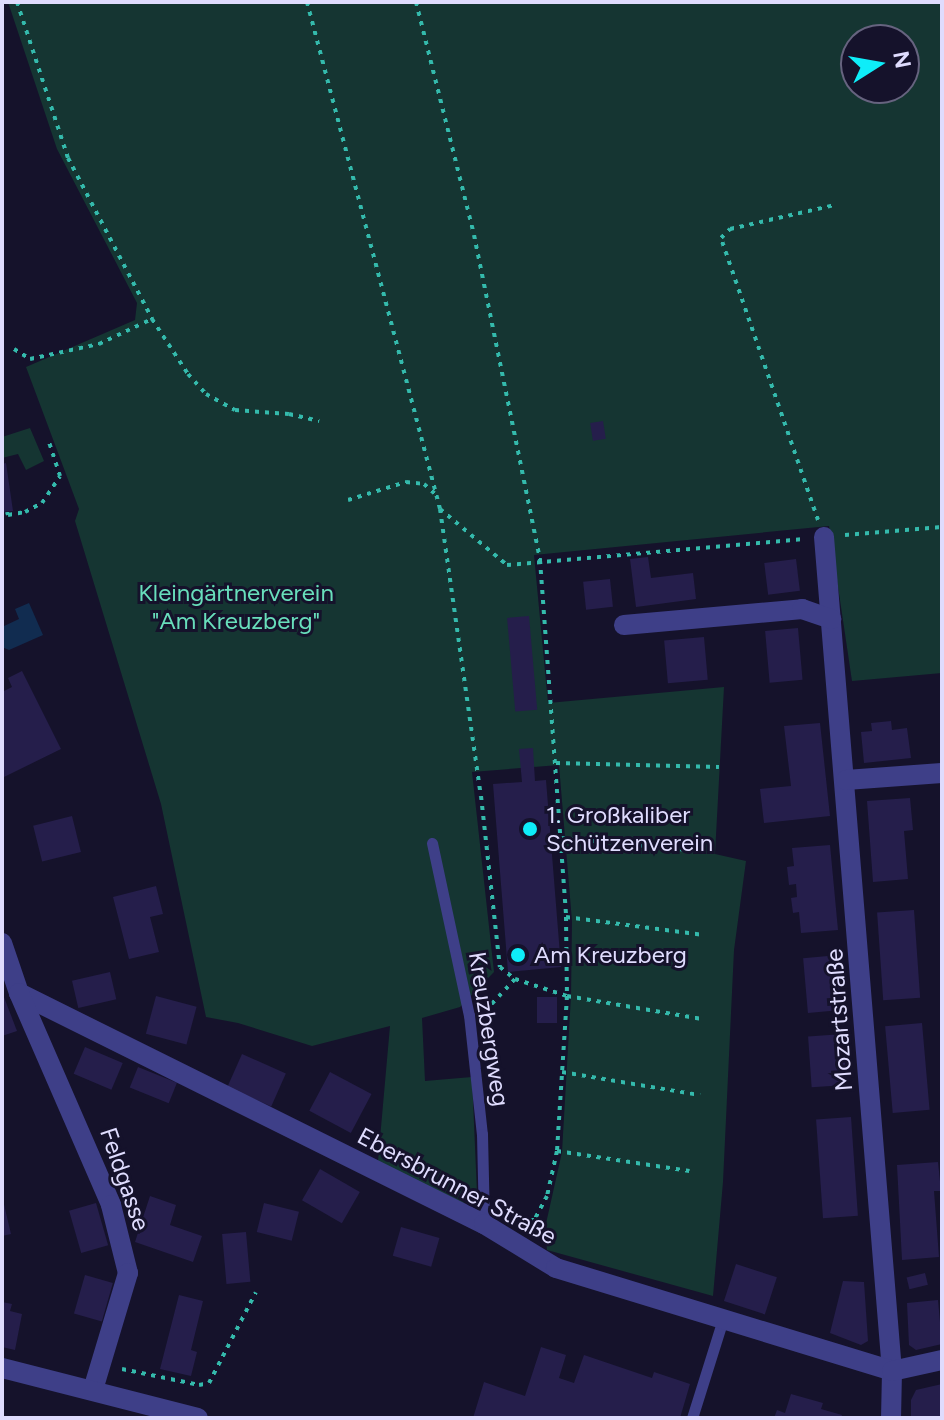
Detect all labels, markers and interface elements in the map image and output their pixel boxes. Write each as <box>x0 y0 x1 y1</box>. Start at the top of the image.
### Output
north arrow <box>840 24 920 104</box>
text: N <box>887 49 917 71</box>
park label: Kleingärtnerverein "Am Kreuzberg" <box>138 579 334 635</box>
place label: 1. Großkaliber Schützenverein <box>546 801 713 857</box>
marker: 1. Großkaliber Schützenverein <box>521 820 539 838</box>
place label: Am Kreuzberg <box>534 941 687 969</box>
marker: Am Kreuzberg <box>509 946 527 964</box>
street label: Mozartstraße <box>820 948 858 1092</box>
street label: Kreuzbergweg <box>463 950 515 1108</box>
street label: Ebersbrunner Straße <box>353 1121 561 1251</box>
street label: Feldgasse <box>94 1124 156 1234</box>

